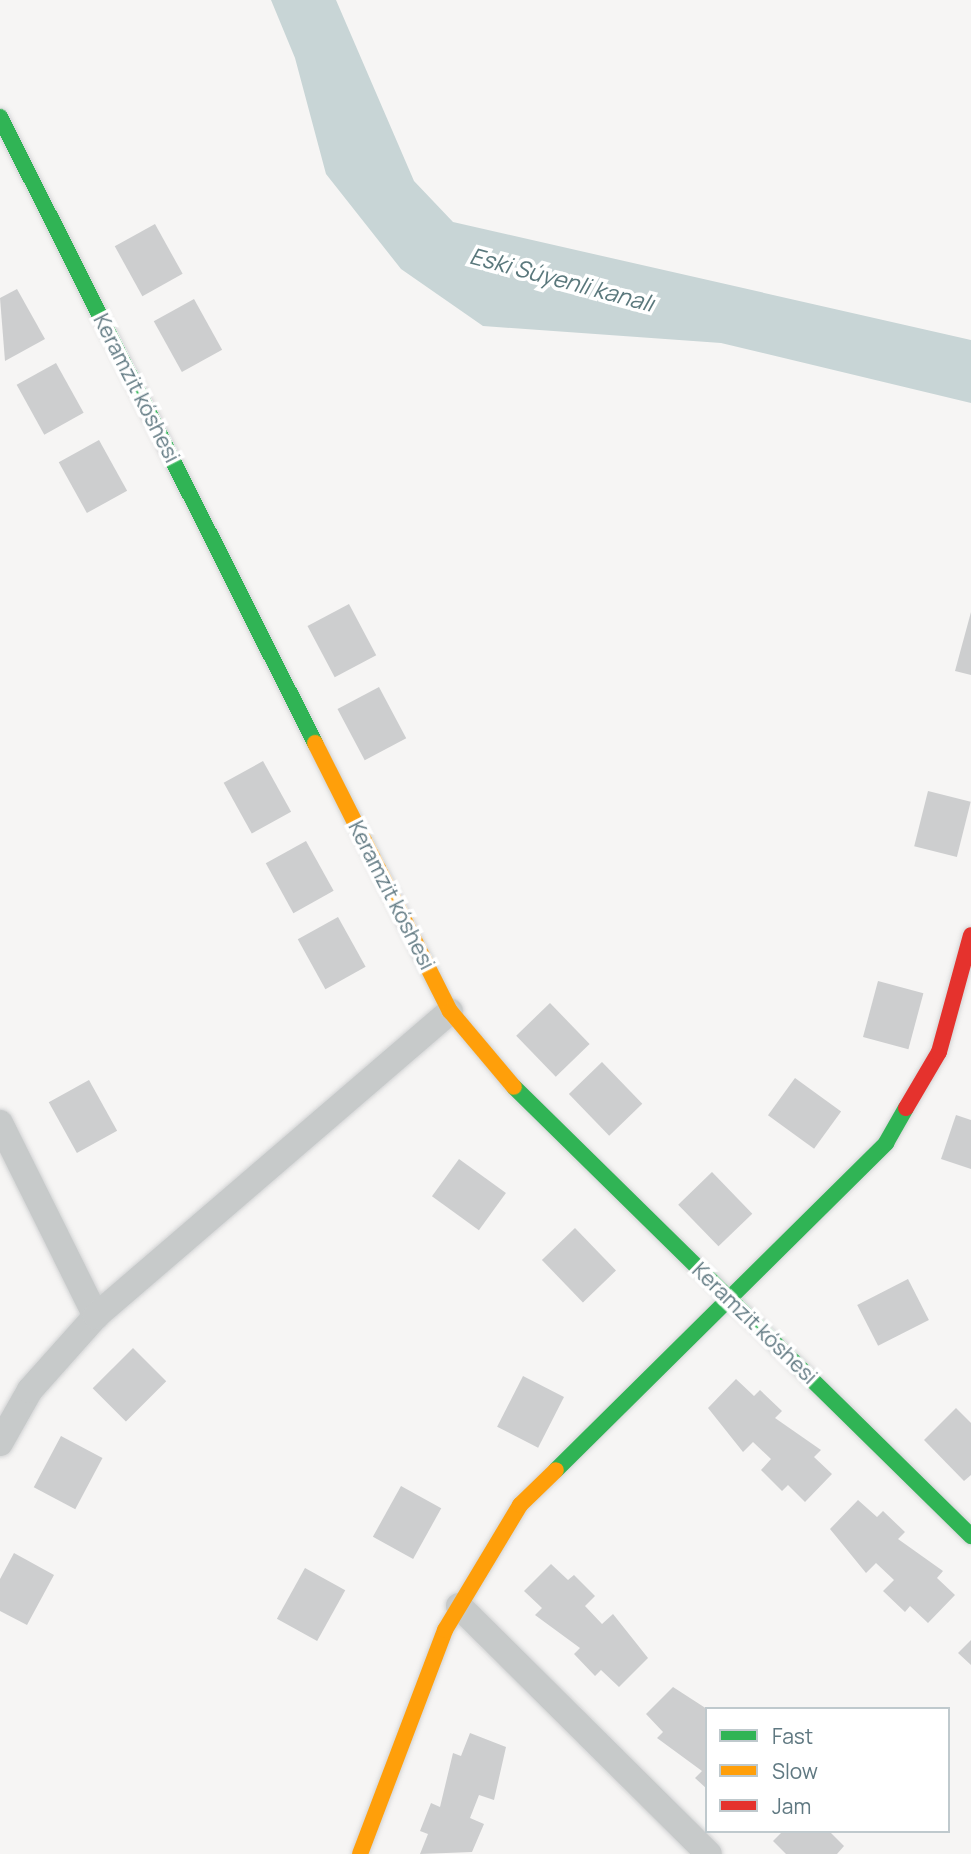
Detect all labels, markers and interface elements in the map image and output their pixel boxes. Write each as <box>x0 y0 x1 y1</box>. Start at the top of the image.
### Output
water label: Eski Súyenli kanalı <box>467 241 657 317</box>
street label: Keramzit kóshesi <box>89 309 185 467</box>
street label: Keramzit kóshesi <box>344 816 440 974</box>
street label: Keramzit kóshesi <box>687 1257 823 1389</box>
legend <box>705 1707 950 1833</box>
text: Fast <box>772 1722 813 1750</box>
text: Slow <box>772 1757 818 1785</box>
text: Jam <box>772 1792 811 1820</box>

